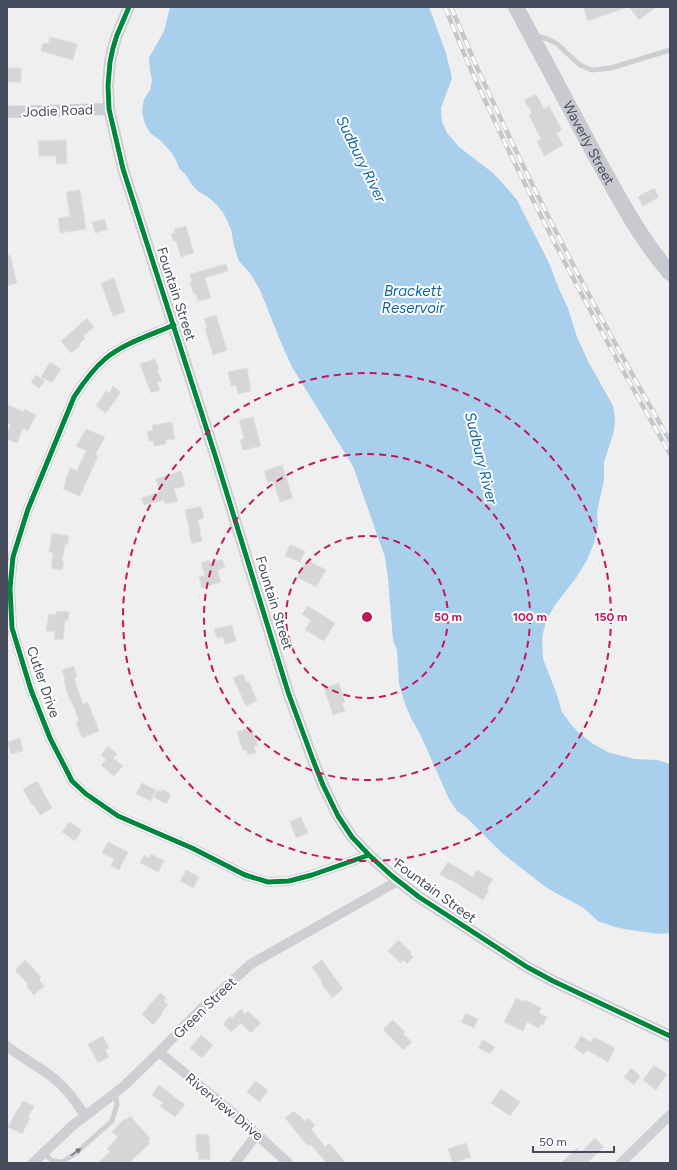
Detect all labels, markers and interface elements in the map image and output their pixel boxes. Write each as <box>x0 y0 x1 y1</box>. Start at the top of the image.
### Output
street label: Waverly Street <box>559 98 618 188</box>
street label: Jodie Road <box>23 101 93 121</box>
water label: Sudbury River <box>332 113 390 206</box>
street label: Fountain Street <box>153 245 199 343</box>
water label: Brackett Reservoir <box>382 282 445 317</box>
water label: Sudbury River <box>461 410 501 507</box>
street label: Fountain Street <box>252 554 296 652</box>
centre of rings <box>360 610 374 624</box>
text: 50 m <box>434 610 462 624</box>
text: 100 m <box>513 610 547 624</box>
text: 150 m <box>594 610 628 624</box>
street label: Cutler Drive <box>23 644 63 720</box>
street label: Fountain Street <box>391 856 479 926</box>
street label: Green Street <box>170 974 240 1042</box>
street label: Riverview Drive <box>182 1070 267 1145</box>
scale bar <box>533 1128 614 1154</box>
text: 50 m <box>539 1135 567 1149</box>
one-way arrow <box>71 1148 82 1156</box>

